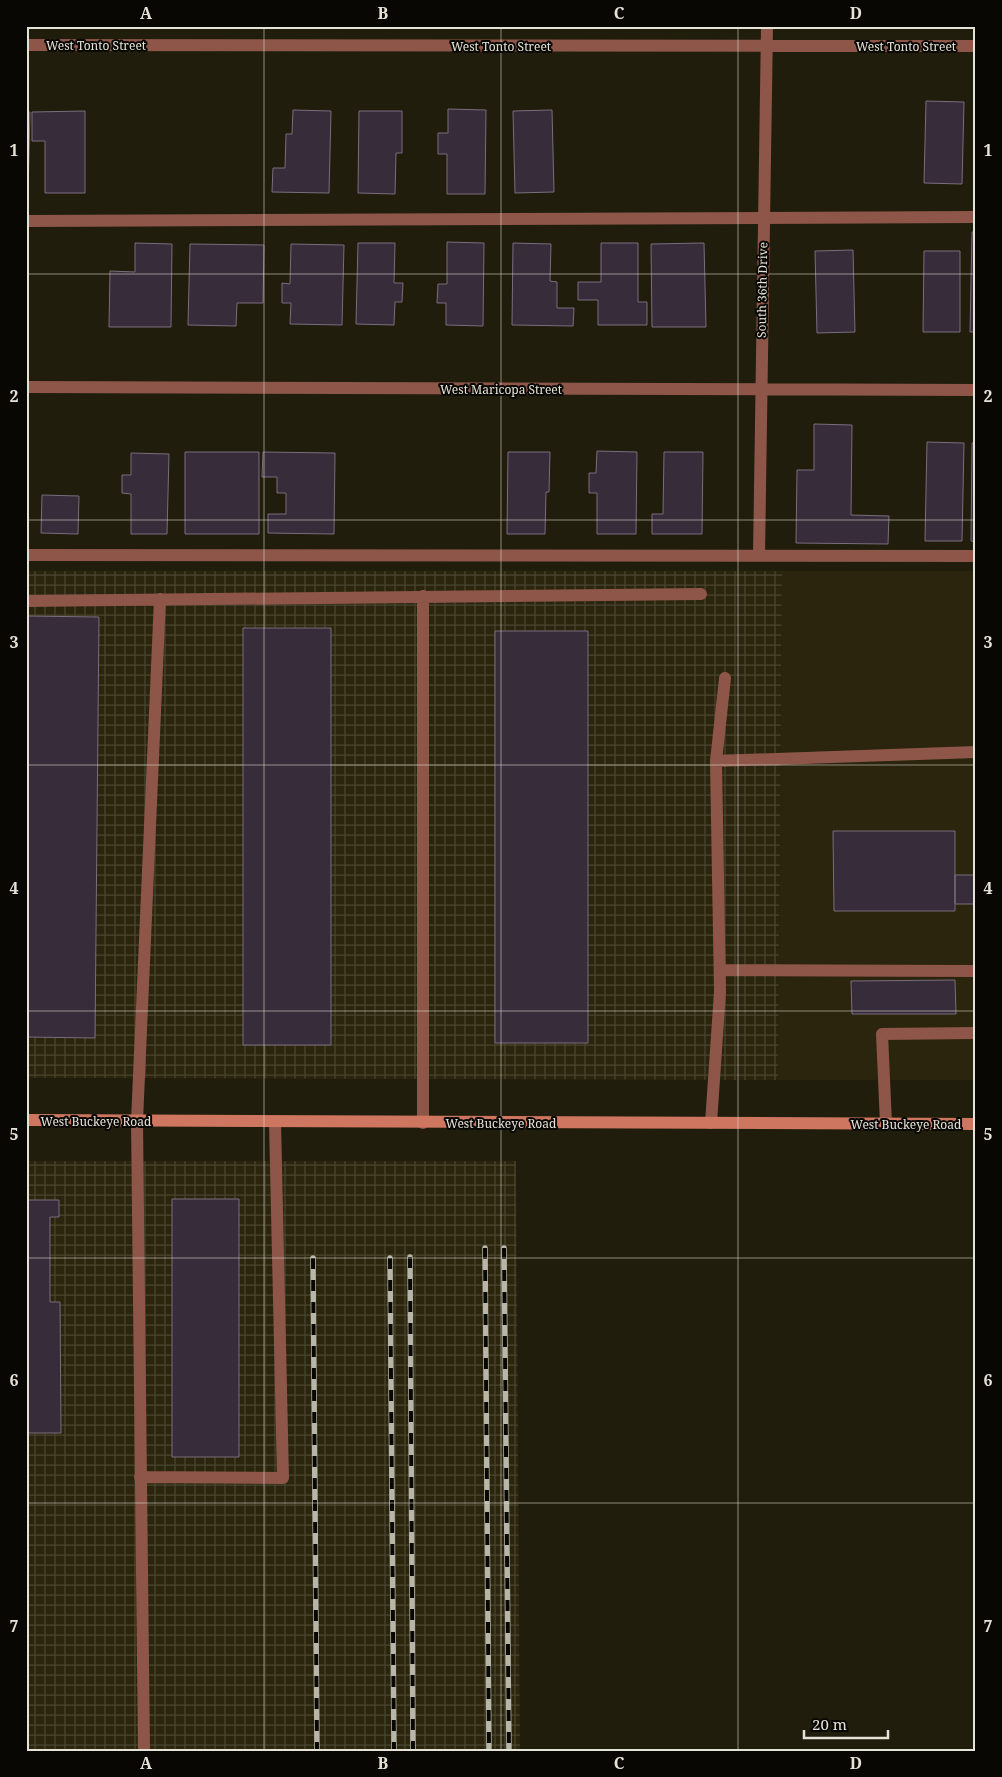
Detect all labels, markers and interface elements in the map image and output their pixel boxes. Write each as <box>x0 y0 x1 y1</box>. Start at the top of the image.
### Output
text: A <box>140 2 153 24</box>
text: B <box>378 2 389 24</box>
text: C <box>614 2 625 24</box>
text: D <box>850 2 862 24</box>
street label: West Tonto Street <box>46 37 146 54</box>
street label: West Tonto Street <box>451 38 551 55</box>
street label: West Tonto Street <box>856 38 956 55</box>
text: 1 <box>9 139 19 161</box>
text: 1 <box>983 139 993 161</box>
street label: South 36th Drive <box>753 242 771 338</box>
street label: West Maricopa Street <box>440 381 562 398</box>
text: 2 <box>9 385 19 407</box>
text: 2 <box>983 385 993 407</box>
text: 3 <box>9 631 19 653</box>
text: 3 <box>983 631 993 653</box>
text: 4 <box>9 877 19 899</box>
text: 4 <box>983 877 993 899</box>
street label: West Buckeye Road <box>41 1113 152 1130</box>
street label: West Buckeye Road <box>446 1115 557 1132</box>
street label: West Buckeye Road <box>851 1116 962 1133</box>
text: 5 <box>9 1123 19 1145</box>
text: 5 <box>983 1123 993 1145</box>
text: 6 <box>9 1369 19 1391</box>
text: 6 <box>983 1369 993 1391</box>
text: 7 <box>9 1615 19 1637</box>
text: 7 <box>983 1615 993 1637</box>
scale bar <box>804 1707 888 1739</box>
text: 20 m <box>812 1714 847 1734</box>
text: A <box>140 1752 153 1774</box>
text: B <box>378 1752 389 1774</box>
text: C <box>614 1752 625 1774</box>
text: D <box>850 1752 862 1774</box>

